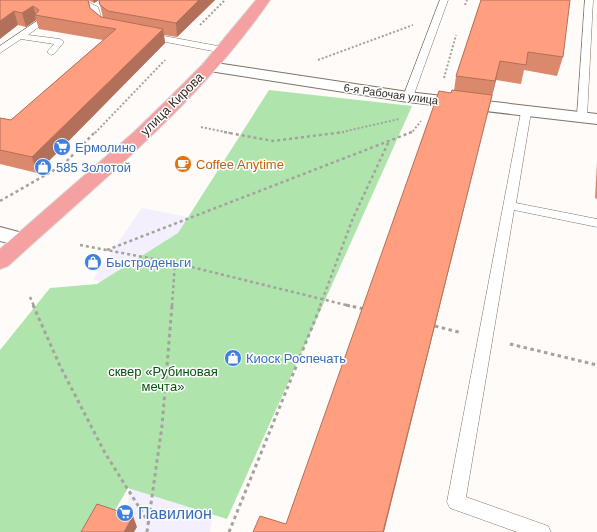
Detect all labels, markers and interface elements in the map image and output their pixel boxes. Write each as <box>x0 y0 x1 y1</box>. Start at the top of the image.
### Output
street label: улица Кирова <box>137 69 207 139</box>
street label: 6-я Рабочая улица <box>343 81 440 107</box>
supermarket icon: Ермолино <box>52 137 72 157</box>
place label: Ермолино <box>75 140 136 155</box>
cafe icon: Coffee Anytime <box>173 154 193 174</box>
shop icon: 585 Золотой <box>33 157 53 177</box>
place label: Coffee Anytime <box>196 157 284 172</box>
place label: 585 Золотой <box>56 160 131 175</box>
shop icon: Быстроденьги <box>83 252 103 272</box>
place label: Быстроденьги <box>106 255 191 270</box>
shop icon: Киоск Роспечать <box>223 348 243 368</box>
place label: Киоск Роспечать <box>246 351 346 366</box>
park label: сквер «Рубиновая мечта» <box>108 364 218 394</box>
supermarket icon: Павилион <box>115 503 135 523</box>
place label: Павилион <box>138 505 212 522</box>

